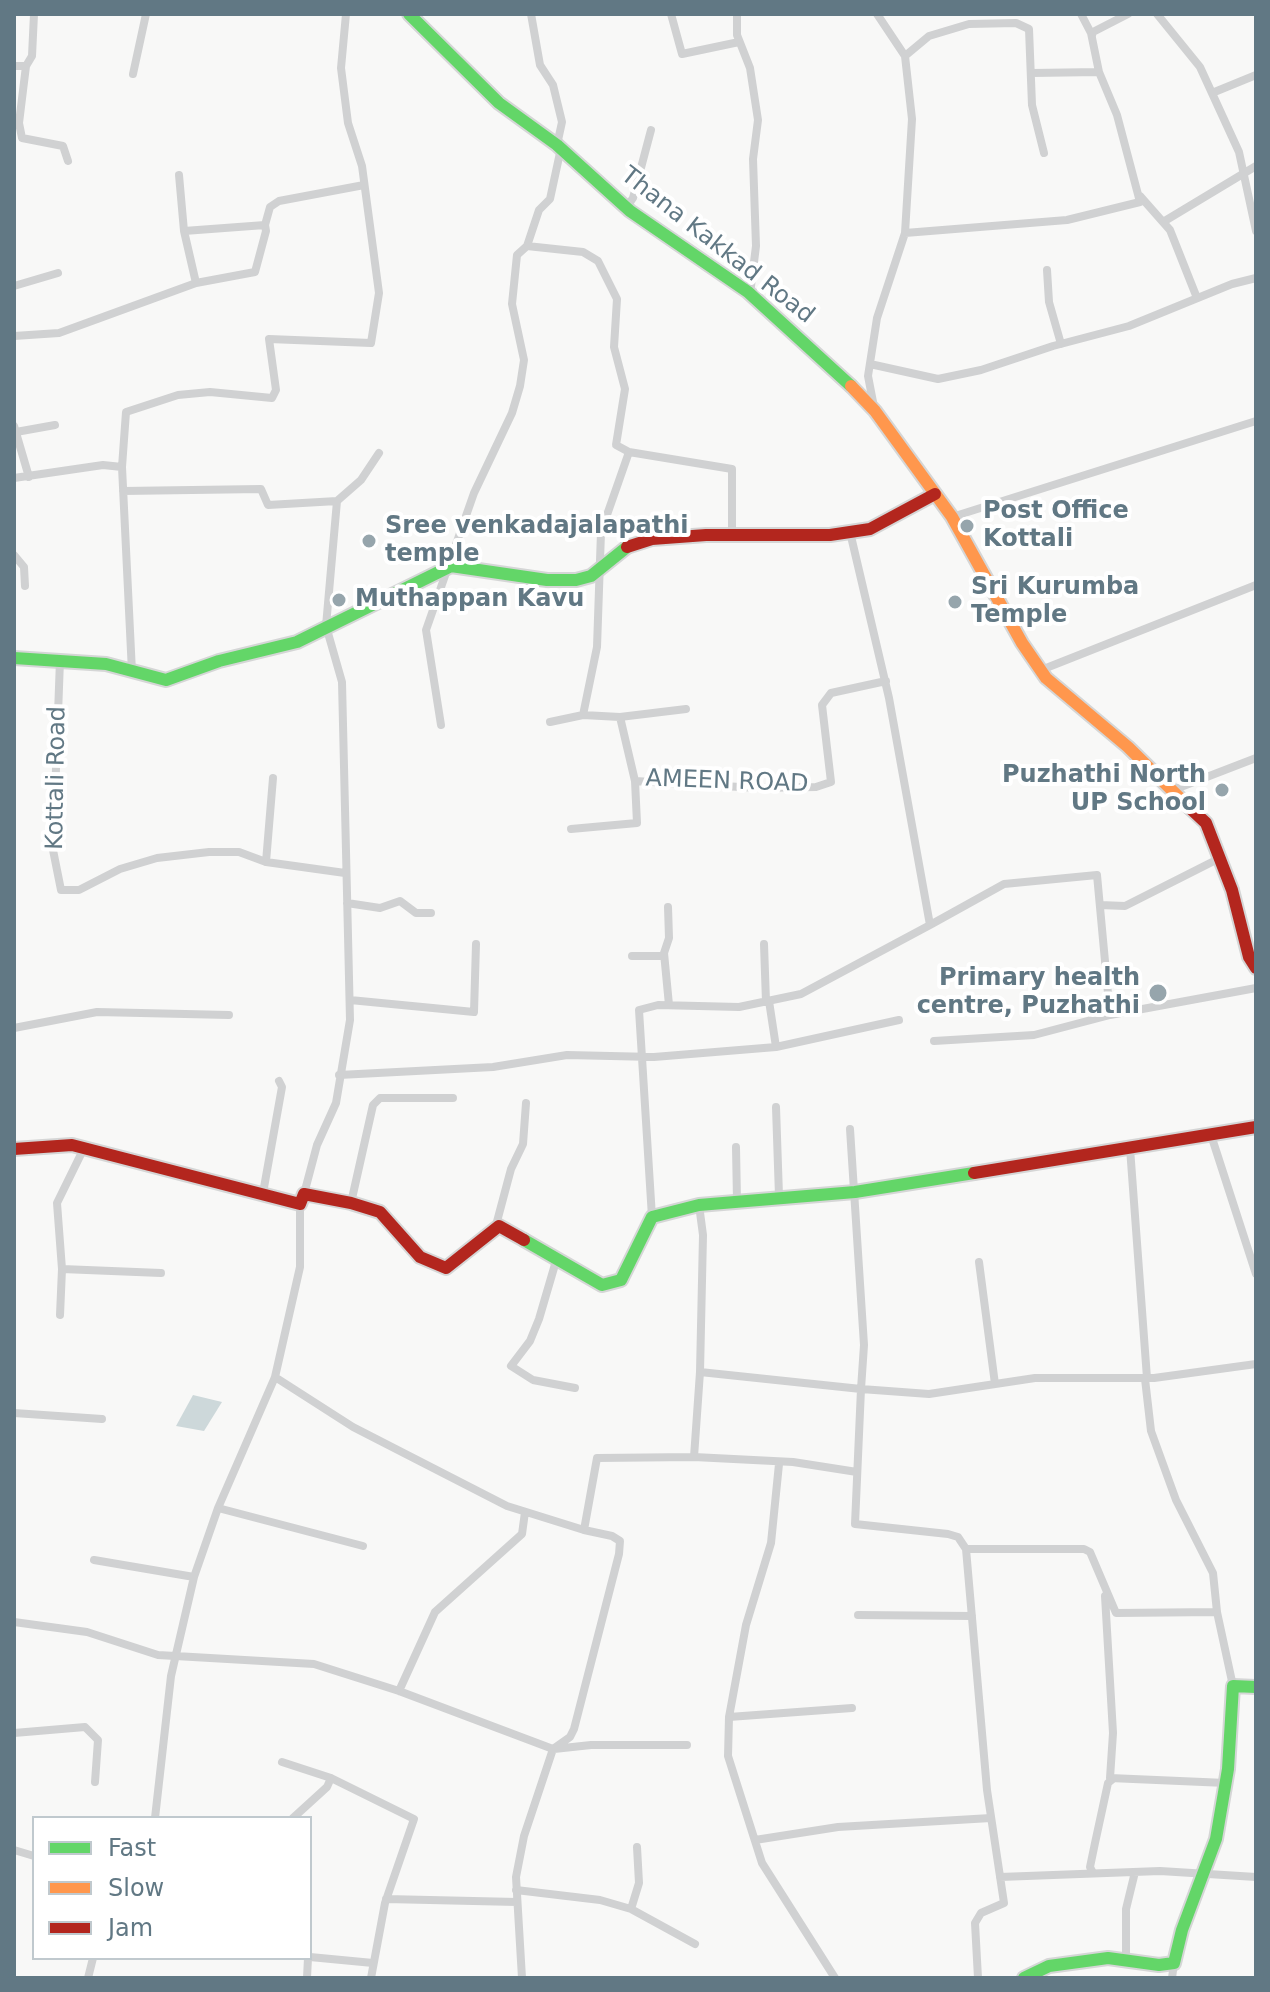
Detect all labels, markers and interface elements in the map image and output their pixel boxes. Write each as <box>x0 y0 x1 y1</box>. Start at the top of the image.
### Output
street label: Thana Kakkad Road <box>615 162 819 330</box>
place label: Post Office Kottali <box>983 498 1129 554</box>
place label: Sree venkadajalapathi temple <box>385 513 689 569</box>
marker: Post Office Kottali <box>958 517 976 535</box>
marker: Sree venkadajalapathi temple <box>360 532 378 550</box>
place label: Sri Kurumba Temple <box>971 574 1139 630</box>
place label: Muthappan Kavu <box>355 586 584 614</box>
marker: Muthappan Kavu <box>330 591 348 609</box>
marker: Sri Kurumba Temple <box>946 593 964 611</box>
street label: Kottali Road <box>41 706 73 850</box>
place label: Puzhathi North UP School <box>1002 762 1206 818</box>
street label: AMEEN ROAD <box>645 765 809 799</box>
marker: Puzhathi North UP School <box>1213 781 1231 799</box>
place label: Primary health centre, Puzhathi <box>917 965 1140 1021</box>
marker: Primary health centre, Puzhathi <box>1147 982 1169 1004</box>
legend <box>32 1816 312 1960</box>
text: Fast <box>108 1834 156 1862</box>
text: Slow <box>108 1874 164 1902</box>
text: Jam <box>108 1914 153 1942</box>

